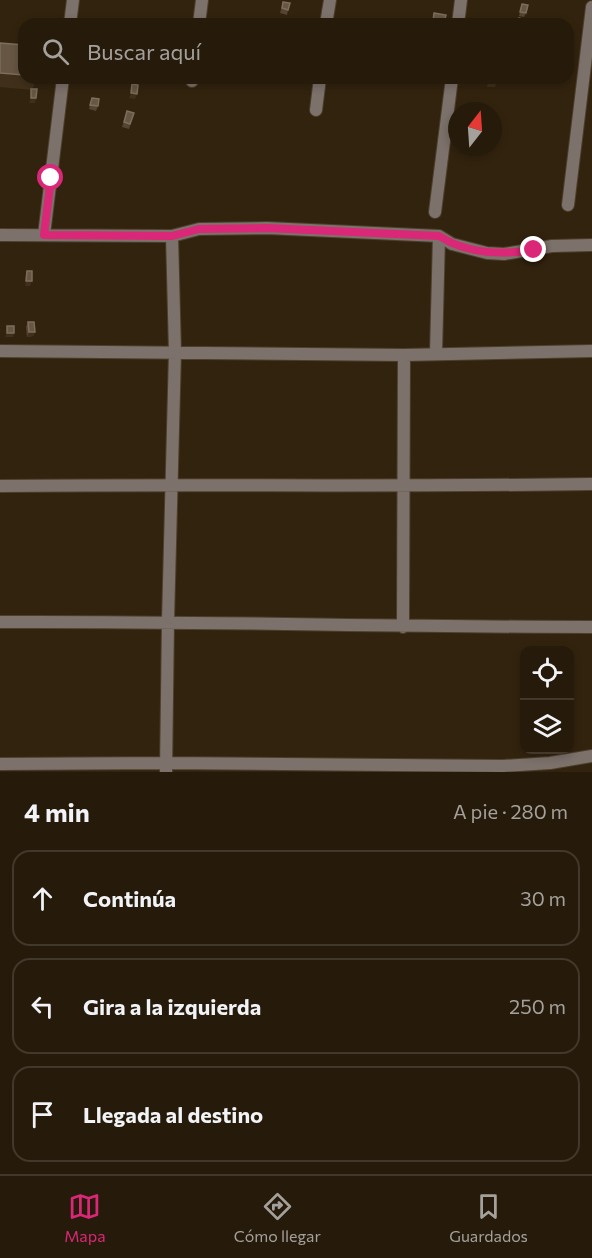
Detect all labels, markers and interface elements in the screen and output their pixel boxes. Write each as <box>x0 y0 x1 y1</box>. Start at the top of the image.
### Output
search box <box>18 18 574 84</box>
icon: search <box>39 35 72 68</box>
text: Buscar aquí <box>87 38 201 65</box>
north arrow <box>448 102 502 156</box>
route start <box>37 164 63 190</box>
route end <box>520 236 546 262</box>
map controls <box>520 646 574 754</box>
button: locate <box>520 646 574 700</box>
button: layers <box>520 700 574 754</box>
text: 4 min <box>24 796 90 827</box>
text: A pie · 280 m <box>453 799 568 823</box>
icon: ahead <box>26 882 59 915</box>
text: Continúa <box>83 885 176 912</box>
text: 30 m <box>520 886 566 910</box>
icon: left <box>26 990 59 1023</box>
text: Gira a la izquierda <box>83 993 261 1020</box>
text: 250 m <box>509 994 566 1018</box>
icon: arrive <box>26 1098 59 1131</box>
text: Llegada al destino <box>83 1101 263 1128</box>
tab: Mapa <box>64 1190 106 1245</box>
tab: Cómo llegar <box>234 1190 321 1245</box>
tab: Guardados <box>449 1190 528 1245</box>

